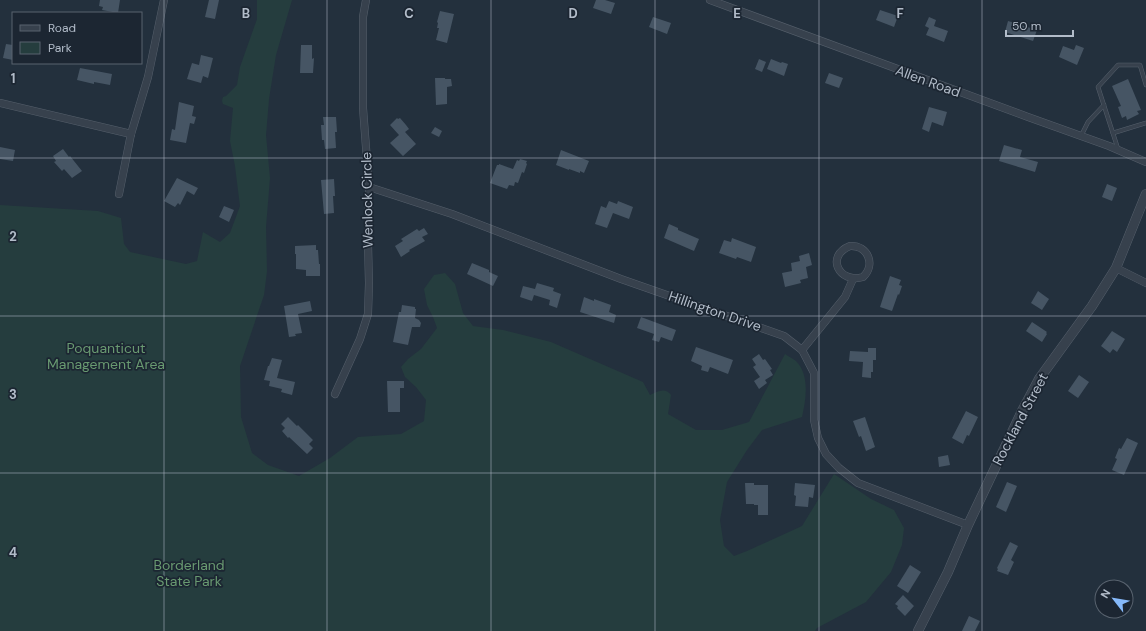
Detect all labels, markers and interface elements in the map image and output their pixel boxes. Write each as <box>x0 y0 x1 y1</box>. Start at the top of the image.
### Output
text: B <box>242 5 250 22</box>
text: C <box>404 5 414 22</box>
text: D <box>568 5 578 22</box>
text: E <box>733 5 741 22</box>
text: F <box>896 5 904 22</box>
legend <box>12 12 142 64</box>
scale bar <box>1006 12 1073 38</box>
text: 50 m <box>1012 18 1041 34</box>
text: Road <box>48 20 76 36</box>
text: Park <box>48 40 72 56</box>
street label: Allen Road <box>893 61 963 101</box>
text: 1 <box>11 70 15 87</box>
street label: Wenlock Circle <box>357 152 377 248</box>
text: 2 <box>9 228 17 245</box>
street label: Hillington Drive <box>666 287 764 335</box>
park label: Poquanticut Management Area <box>47 339 165 373</box>
street label: Rockland Street <box>988 370 1052 468</box>
text: 3 <box>9 386 17 403</box>
text: 4 <box>9 544 17 561</box>
park label: Borderland State Park <box>153 556 225 590</box>
north arrow <box>1094 579 1134 619</box>
text: N <box>1097 587 1113 601</box>

